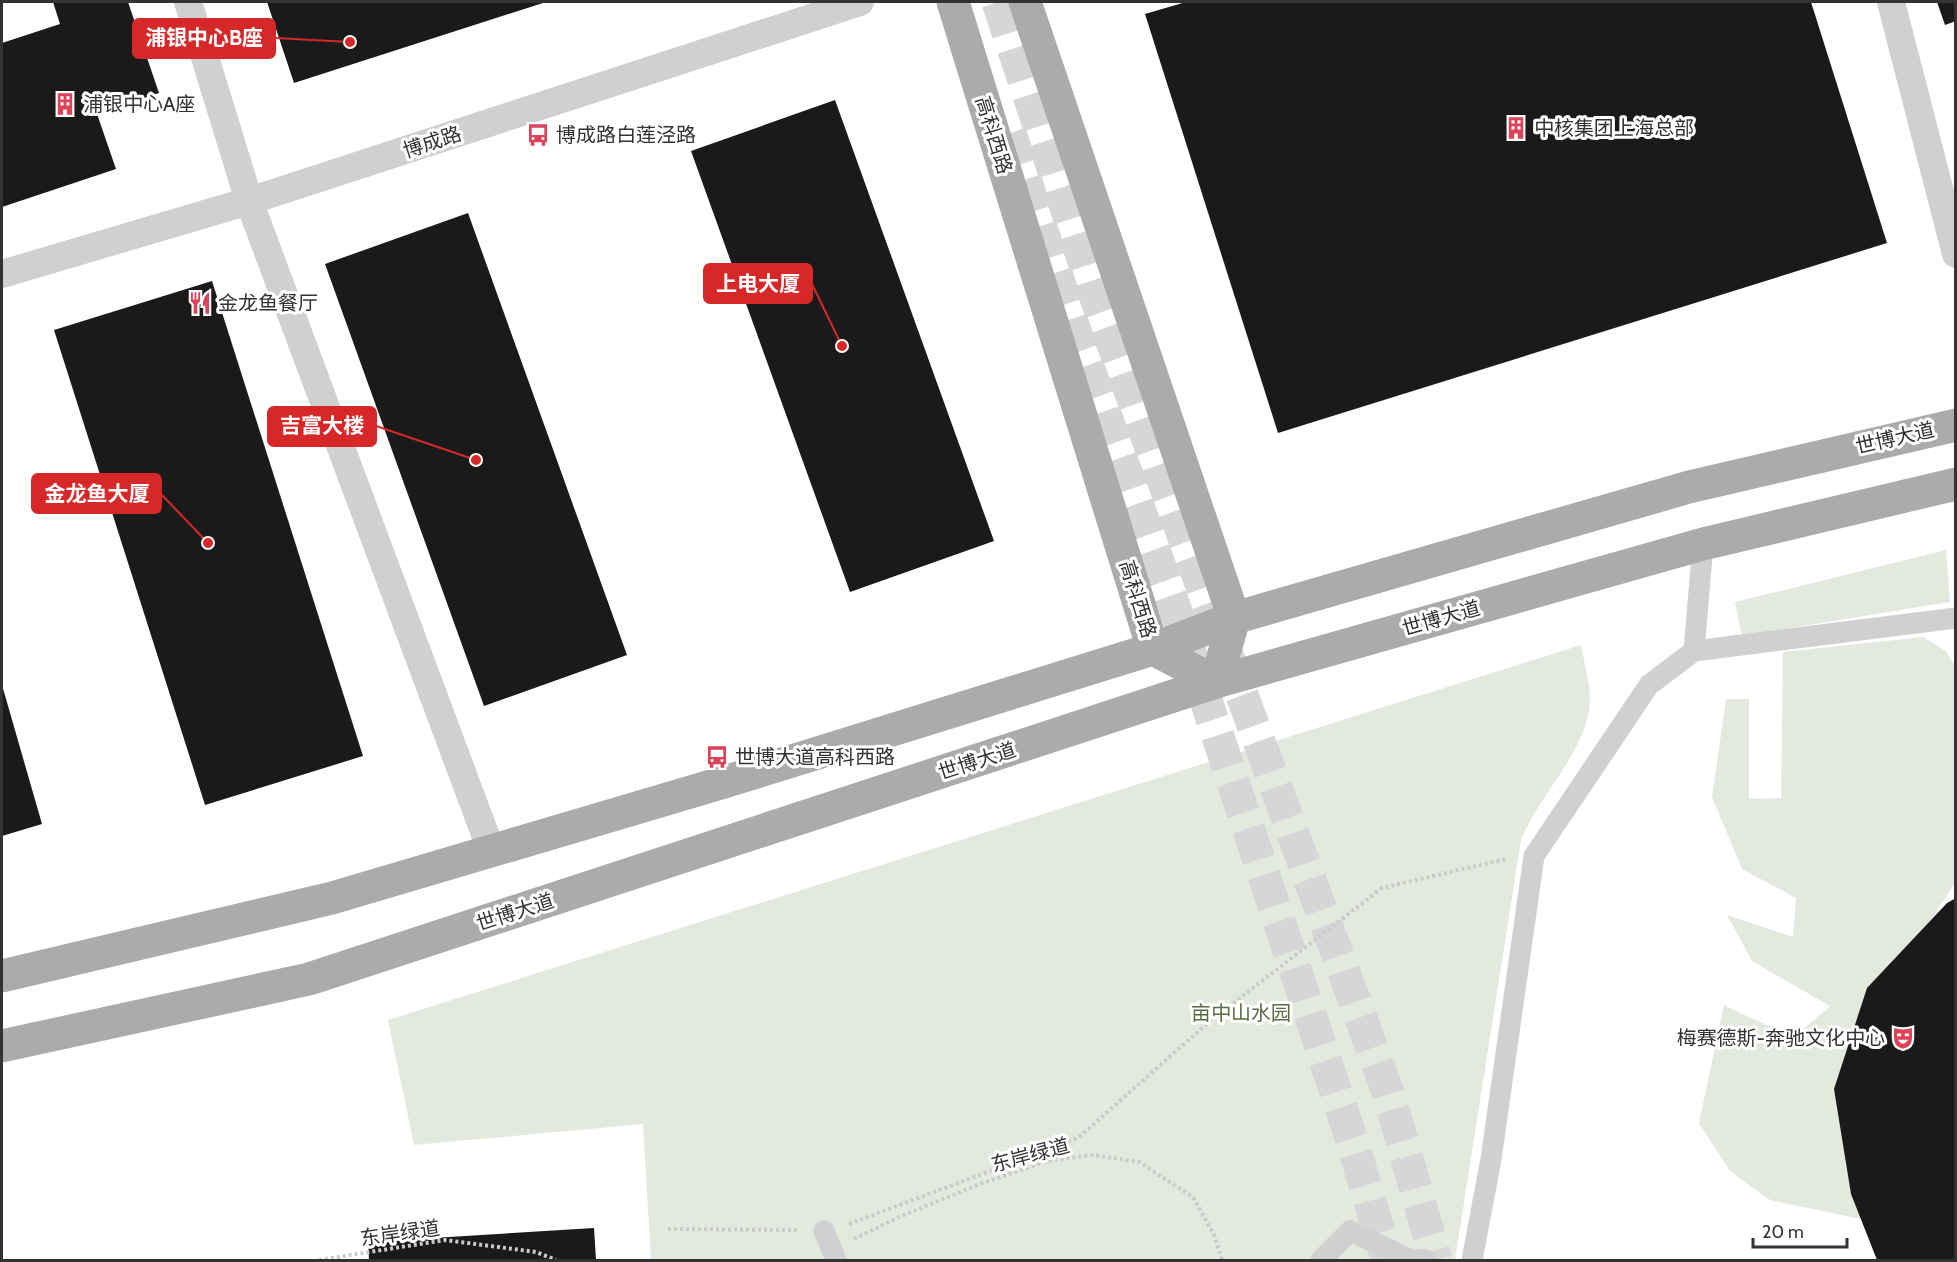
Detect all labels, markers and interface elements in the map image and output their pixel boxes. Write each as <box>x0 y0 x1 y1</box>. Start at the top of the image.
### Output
callout: 浦银中心B座 <box>133 19 275 58</box>
text: 浦银中心B座 <box>145 25 263 50</box>
building icon: 浦银中心A座 <box>52 91 78 117</box>
place label: 浦银中心A座 <box>83 92 195 116</box>
street label: 高科西路 <box>971 93 1017 177</box>
building icon: 中核集团上海总部 <box>1503 115 1529 141</box>
place label: 中核集团上海总部 <box>1534 116 1694 140</box>
street label: 博成路 <box>400 121 464 163</box>
bus stop icon: 博成路白莲泾路 <box>525 122 551 148</box>
place label: 博成路白莲泾路 <box>556 123 696 147</box>
callout: 上电大厦 <box>704 264 812 303</box>
text: 上电大厦 <box>716 271 800 296</box>
restaurant icon: 金龙鱼餐厅 <box>187 290 213 316</box>
place label: 金龙鱼餐厅 <box>218 291 318 315</box>
callout: 吉富大楼 <box>268 407 376 446</box>
text: 吉富大楼 <box>280 413 364 438</box>
street label: 世博大道 <box>1853 417 1937 459</box>
callout: 金龙鱼大厦 <box>32 474 161 513</box>
text: 金龙鱼大厦 <box>45 481 150 506</box>
street label: 高科西路 <box>1115 557 1161 641</box>
street label: 世博大道 <box>1399 595 1483 641</box>
street label: 世博大道 <box>935 737 1019 785</box>
bus stop icon: 世博大道高科西路 <box>704 744 730 770</box>
place label: 世博大道高科西路 <box>735 745 895 769</box>
street label: 世博大道 <box>473 888 557 936</box>
park label: 亩中山水园 <box>1191 1001 1291 1025</box>
theatre icon: 梅赛德斯-奔驰文化中心 <box>1890 1025 1916 1051</box>
place label: 梅赛德斯-奔驰文化中心 <box>1677 1026 1885 1050</box>
street label: 东岸绿道 <box>988 1133 1072 1177</box>
scale bar <box>1753 1211 1848 1249</box>
street label: 东岸绿道 <box>359 1216 441 1250</box>
text: 20 m <box>1762 1221 1804 1243</box>

